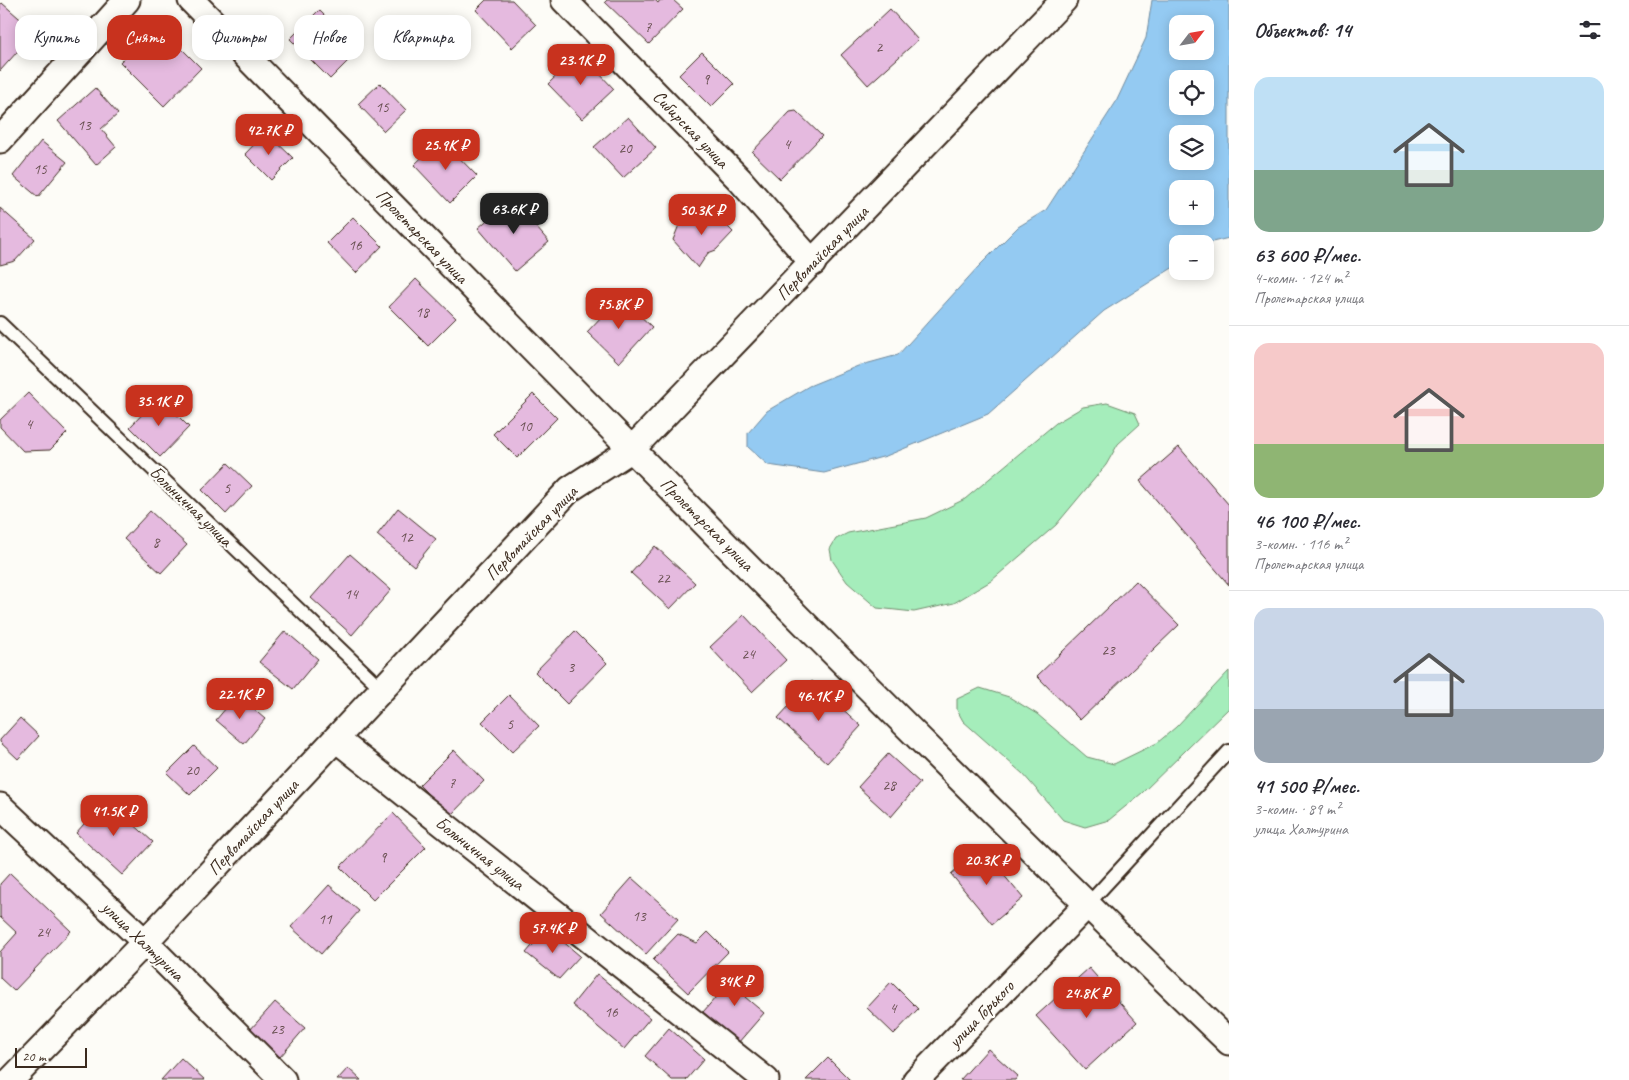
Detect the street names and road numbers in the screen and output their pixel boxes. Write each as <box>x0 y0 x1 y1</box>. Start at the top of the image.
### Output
street label: Сибирская улица <box>648 85 734 173</box>
street label: Пролетарская улица <box>371 184 474 289</box>
street label: Первомайская улица <box>771 200 874 305</box>
street label: Больничная улица <box>145 461 238 552</box>
street label: Пролетарская улица <box>656 473 760 577</box>
street label: Первомайская улица <box>480 480 583 585</box>
street label: Первомайская улица <box>203 773 304 880</box>
street label: Больничная улица <box>431 811 530 895</box>
street label: улица Халтурина <box>97 896 190 986</box>
street label: улица Горького <box>943 974 1020 1053</box>

